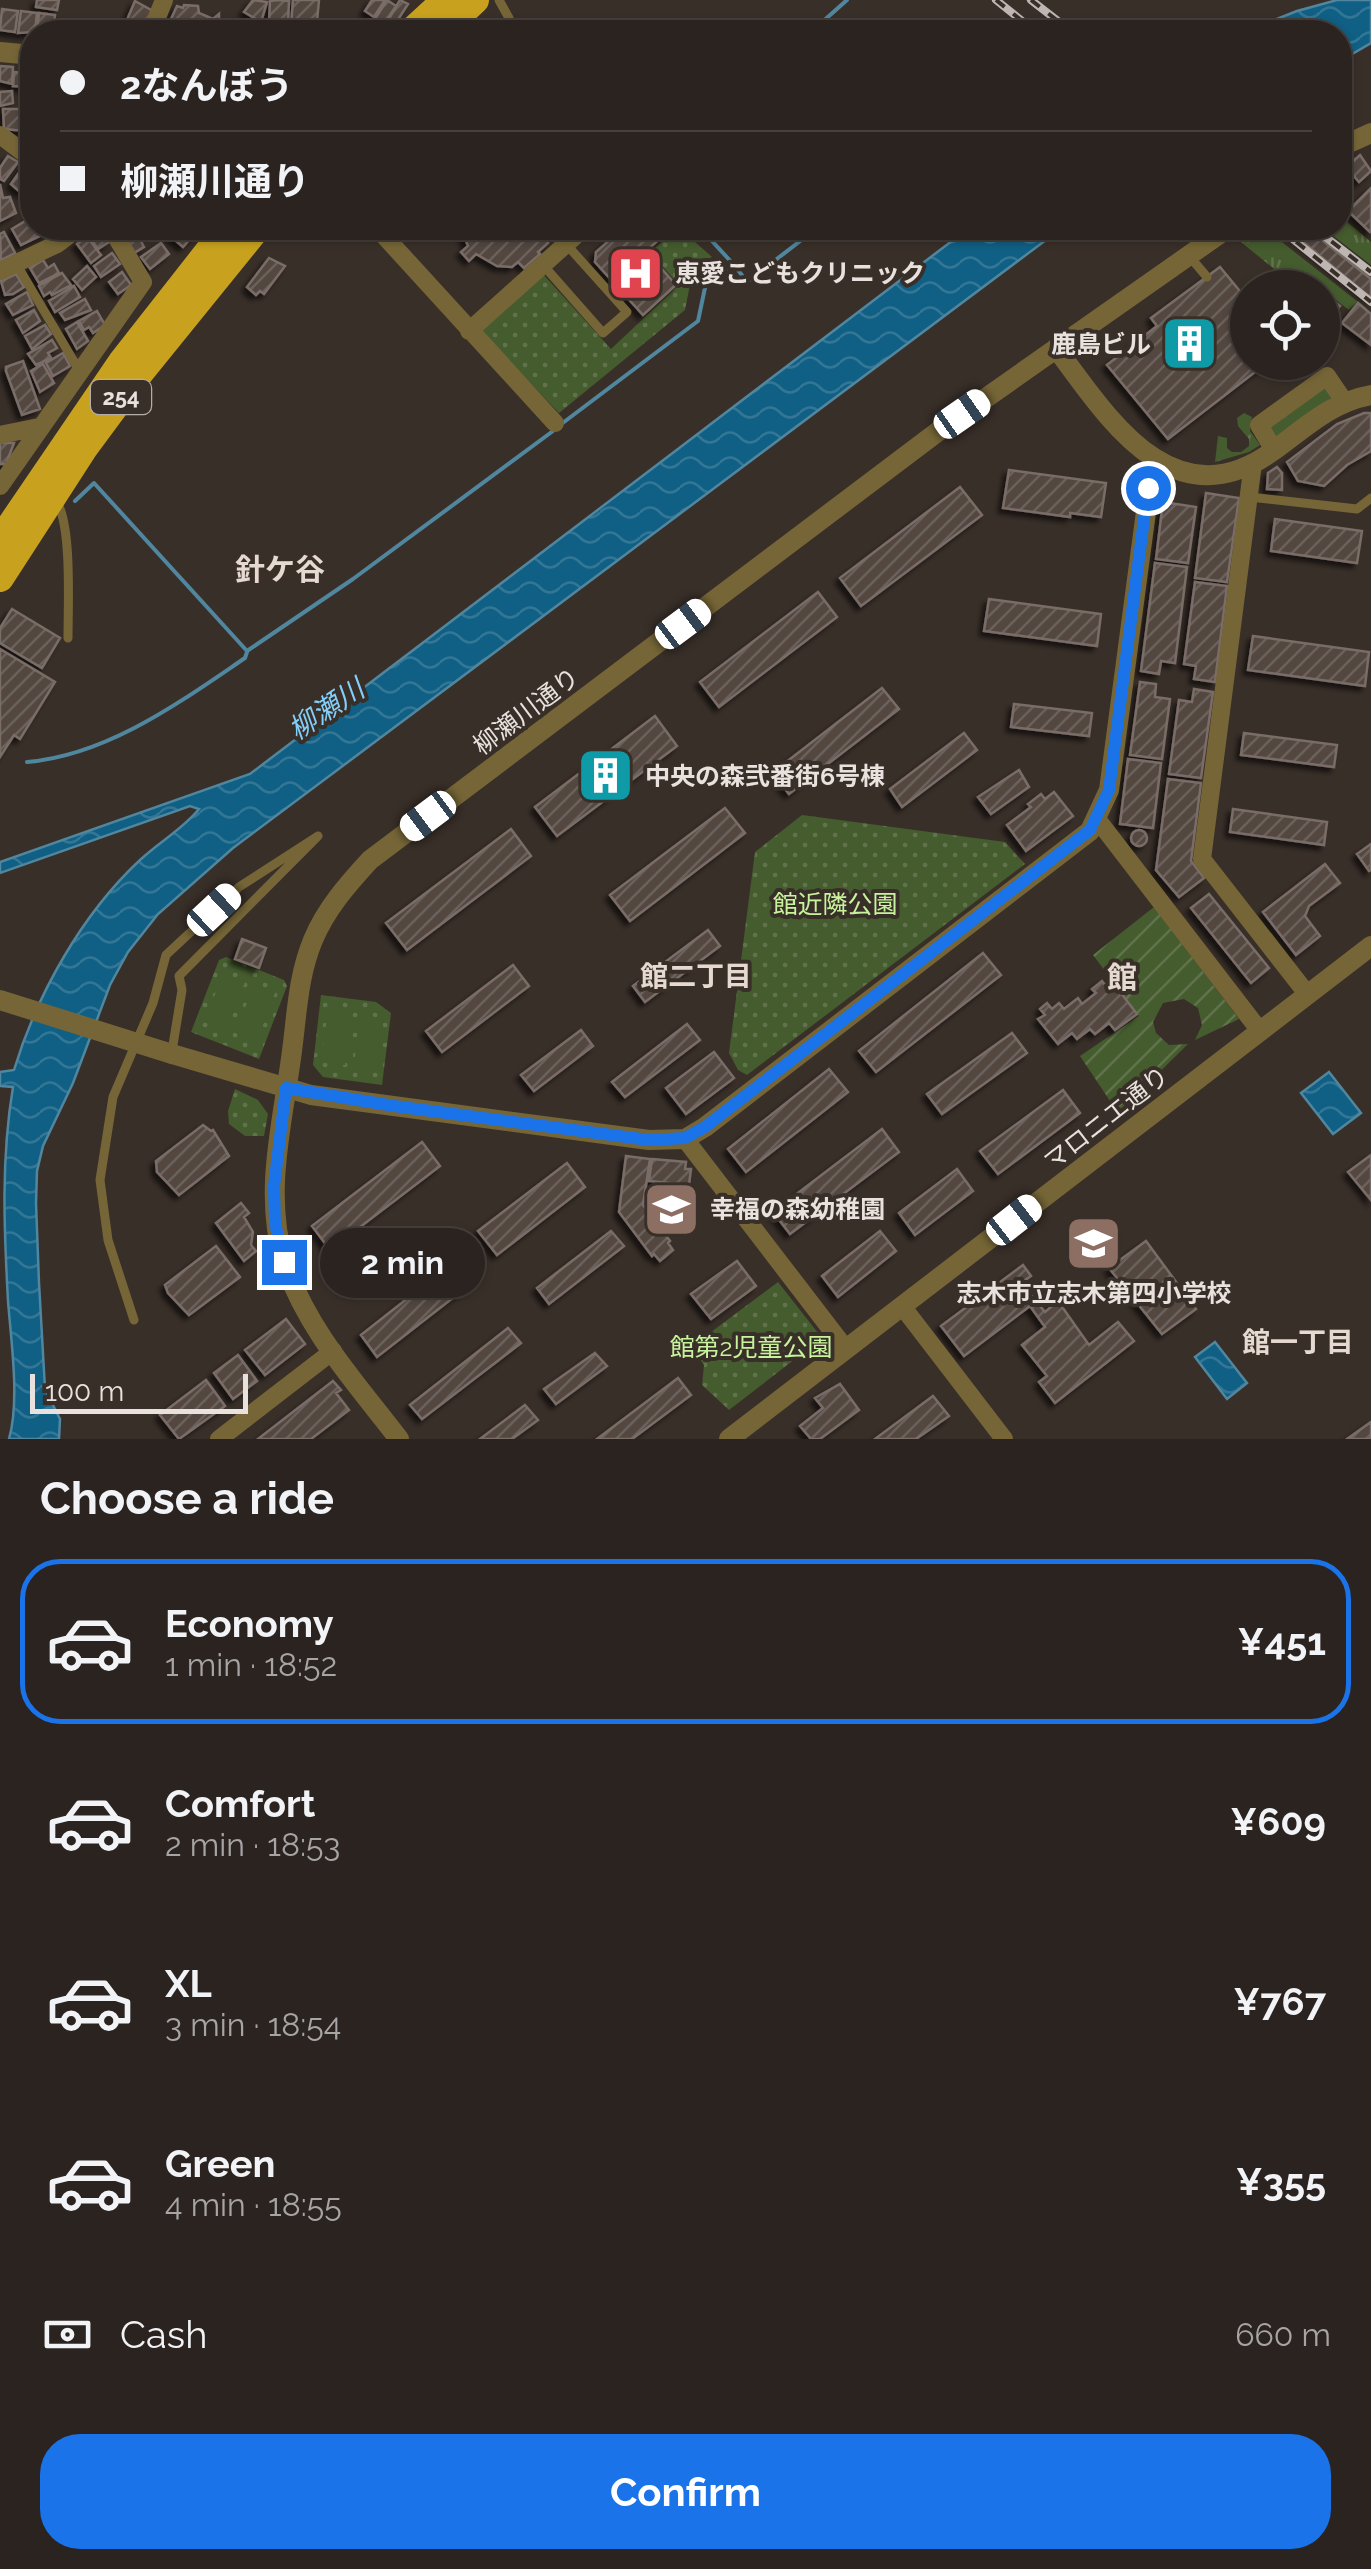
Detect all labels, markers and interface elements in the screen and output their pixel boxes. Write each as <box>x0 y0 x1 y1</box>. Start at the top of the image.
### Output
text: 2なんぼう <box>120 63 293 108</box>
text: 柳瀬川通り <box>120 159 310 204</box>
hospital icon: 恵愛こどもクリニック <box>606 243 666 303</box>
place label: 恵愛こどもクリニック <box>675 258 925 288</box>
map controls <box>1230 270 1340 380</box>
button: locate <box>1230 270 1340 380</box>
building icon: 鹿島ビル <box>1160 314 1220 374</box>
place label: 鹿島ビル <box>1051 329 1151 359</box>
road number: 254 <box>91 380 151 414</box>
car <box>929 385 995 443</box>
route start <box>1126 466 1171 511</box>
district label: 針ケ谷 <box>235 552 325 587</box>
car <box>650 594 716 654</box>
street label: 柳瀬川通り <box>467 661 585 761</box>
water label: 柳瀬川 <box>282 671 373 747</box>
building icon: 中央の森弐番街6号棟 <box>576 746 636 806</box>
place label: 中央の森弐番街6号棟 <box>645 761 885 791</box>
car <box>395 786 461 846</box>
car <box>182 879 246 941</box>
park label: 館近隣公園 <box>772 889 898 919</box>
district label: 館二丁目 <box>640 960 752 993</box>
district label: 館 <box>1107 960 1137 995</box>
street label: マロニエ通り <box>1038 1060 1174 1176</box>
school or university icon: 幸福の森幼稚園 <box>641 1179 701 1239</box>
car <box>981 1190 1047 1250</box>
place label: 幸福の森幼稚園 <box>710 1194 885 1224</box>
school or university icon: 志木市立志木第四小学校 <box>1064 1214 1124 1274</box>
callout: 2 min <box>319 1227 484 1297</box>
route end <box>262 1240 307 1285</box>
text: 2 min <box>361 1244 444 1281</box>
place label: 志木市立志木第四小学校 <box>956 1278 1232 1308</box>
district label: 館一丁目 <box>1242 1326 1354 1359</box>
park label: 館第2児童公園 <box>669 1332 833 1362</box>
scale bar <box>30 1369 248 1413</box>
text: 100 m <box>45 1375 124 1408</box>
text: Choose a ride <box>40 1472 334 1525</box>
icon: car <box>45 1597 135 1687</box>
text: Economy <box>165 1601 334 1646</box>
text: ¥451 <box>1237 1619 1326 1664</box>
text: 1 min · 18:52 <box>165 1646 337 1683</box>
icon: car <box>45 1777 135 1867</box>
text: Comfort <box>165 1781 315 1826</box>
text: ¥609 <box>1230 1799 1326 1844</box>
text: 2 min · 18:53 <box>165 1826 340 1863</box>
icon: car <box>45 1957 135 2047</box>
text: XL <box>165 1961 212 2006</box>
text: ¥767 <box>1233 1979 1326 2024</box>
text: 3 min · 18:54 <box>165 2006 341 2043</box>
icon: car <box>45 2137 135 2227</box>
text: Green <box>165 2141 275 2186</box>
text: ¥355 <box>1236 2159 1326 2204</box>
text: 4 min · 18:55 <box>165 2186 342 2223</box>
icon: cash <box>40 2307 95 2362</box>
text: Cash <box>120 2312 207 2357</box>
text: 660 m <box>1235 2316 1331 2353</box>
button: Confirm <box>40 2434 1331 2549</box>

